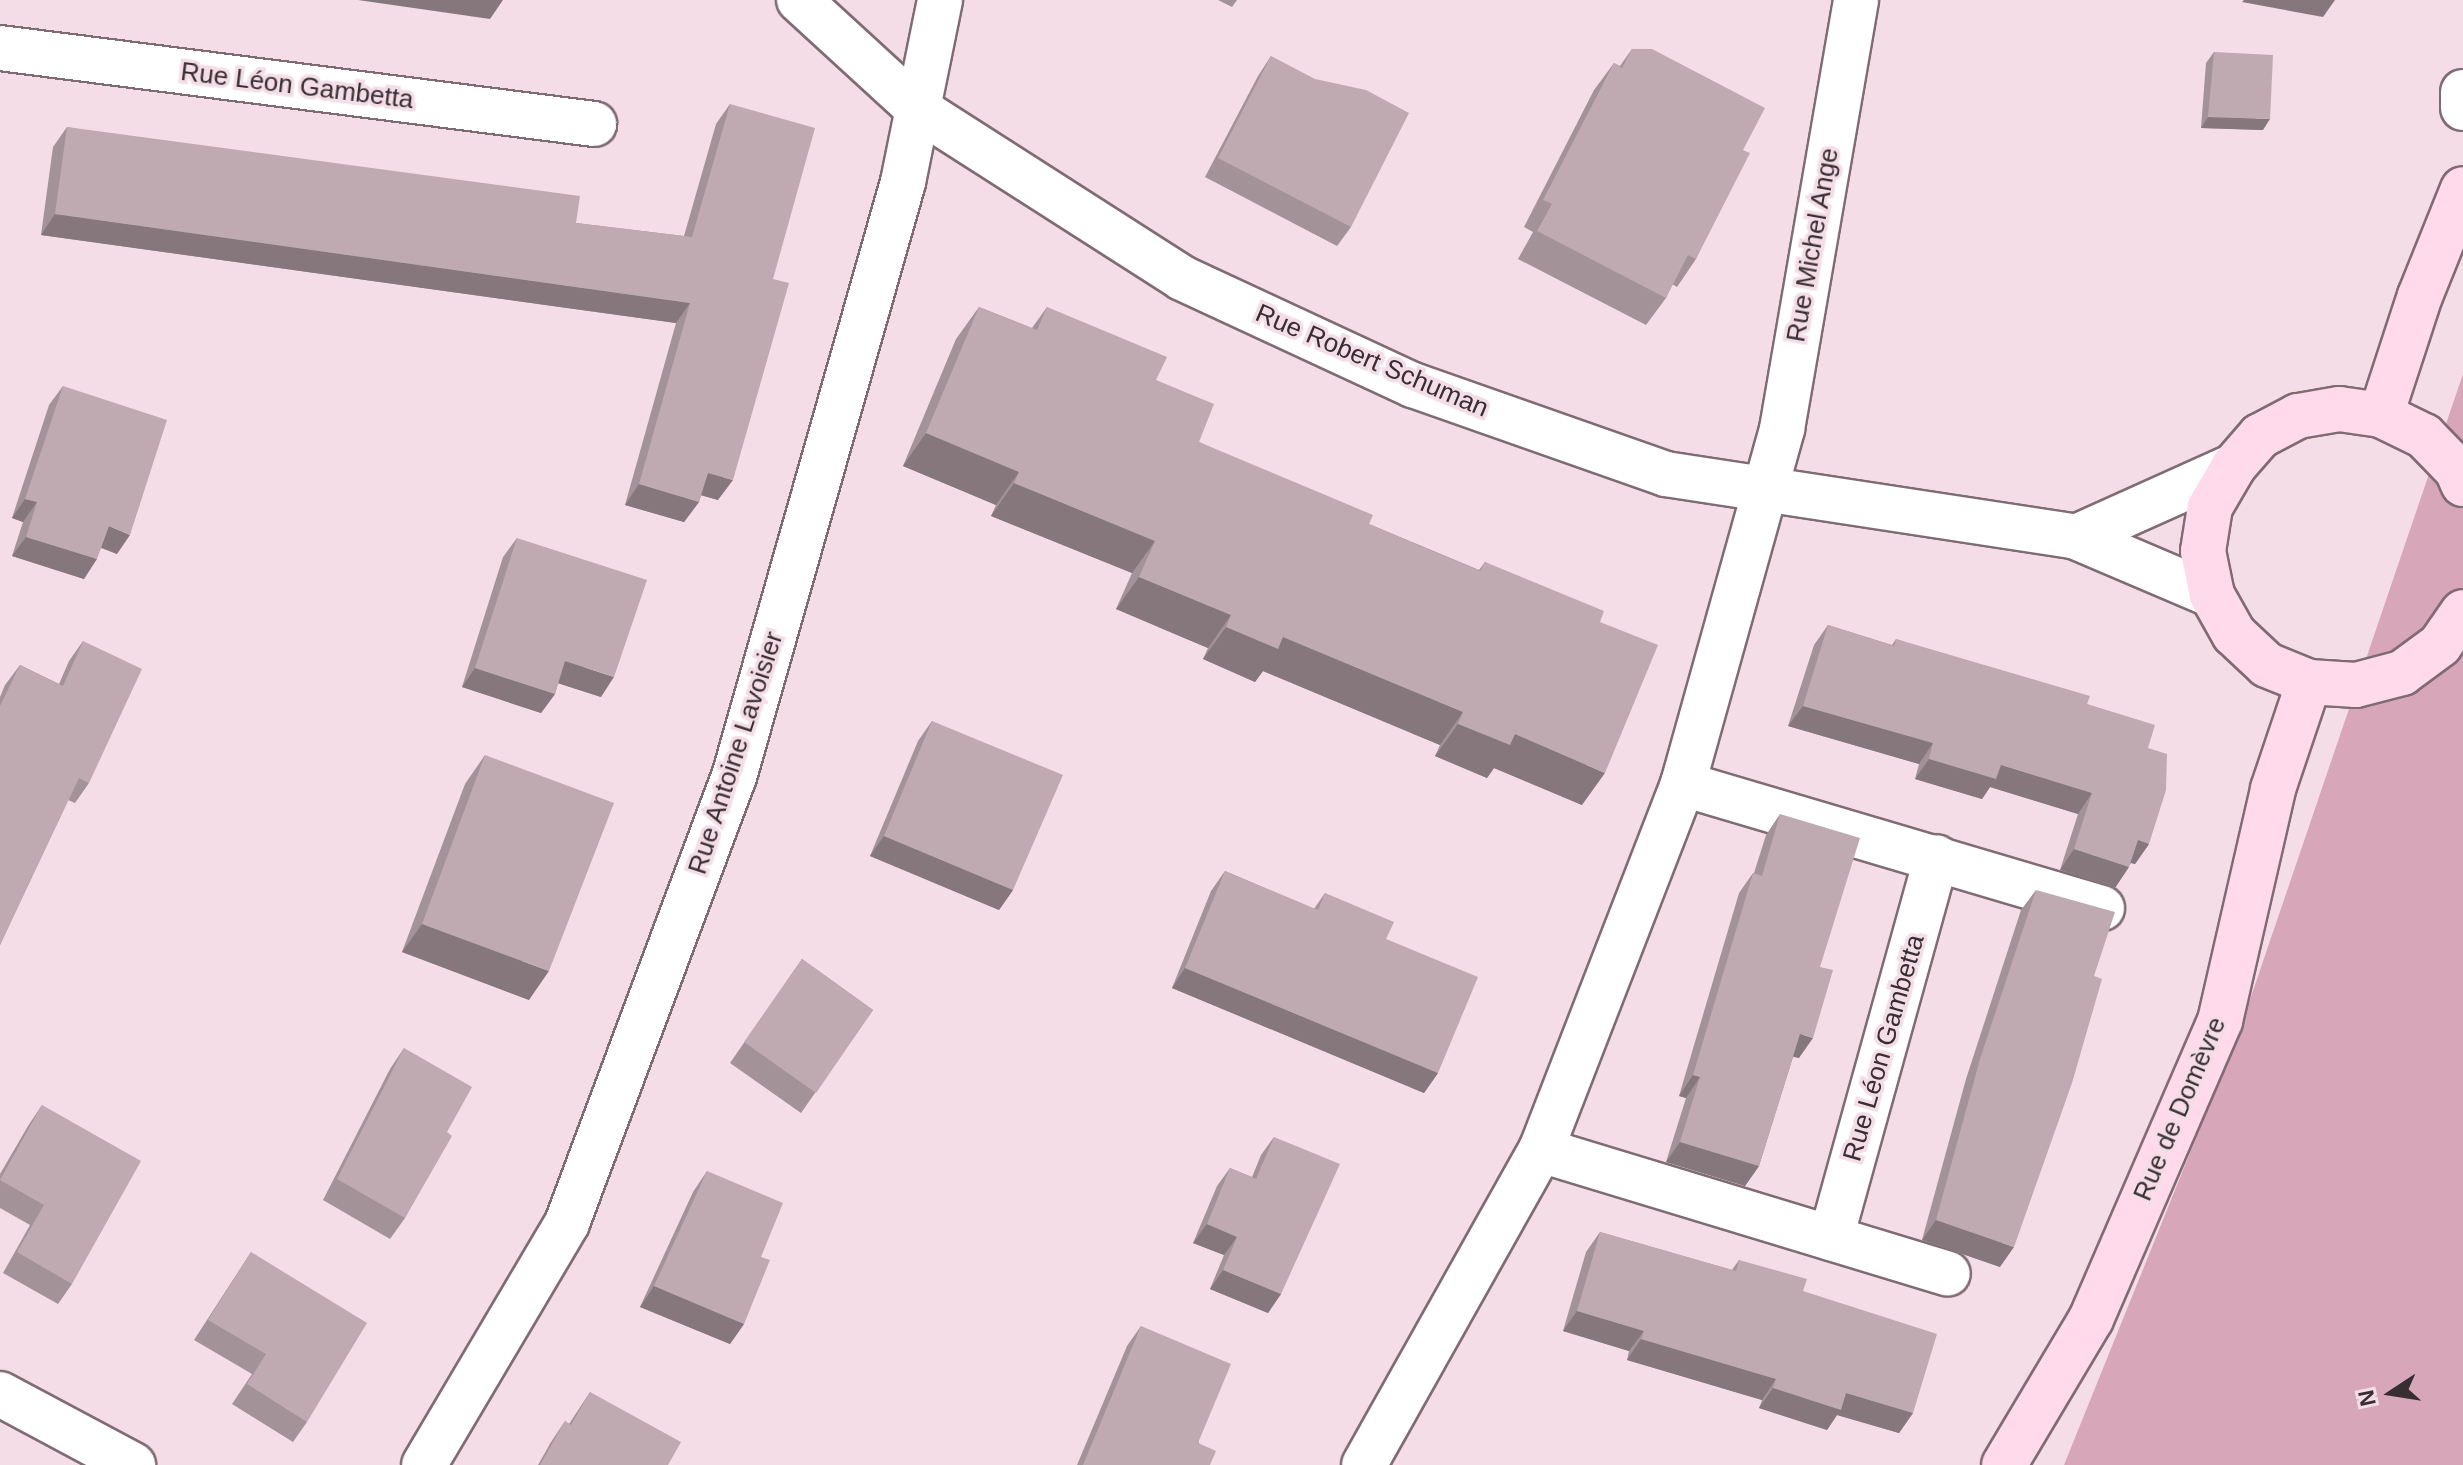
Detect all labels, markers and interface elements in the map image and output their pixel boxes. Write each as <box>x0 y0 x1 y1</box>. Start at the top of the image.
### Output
street label: Rue Léon Gambetta <box>179 56 415 116</box>
street label: Rue Michel Ange <box>1780 145 1846 345</box>
street label: Rue Robert Schuman <box>1251 298 1493 424</box>
street label: Rue Antoine Lavoisier <box>682 627 790 879</box>
street label: Rue Léon Gambetta <box>1837 931 1931 1165</box>
street label: Rue de Domèvre <box>2127 1012 2233 1206</box>
north arrow <box>2351 1353 2431 1433</box>
text: N <box>2353 1388 2381 1408</box>

